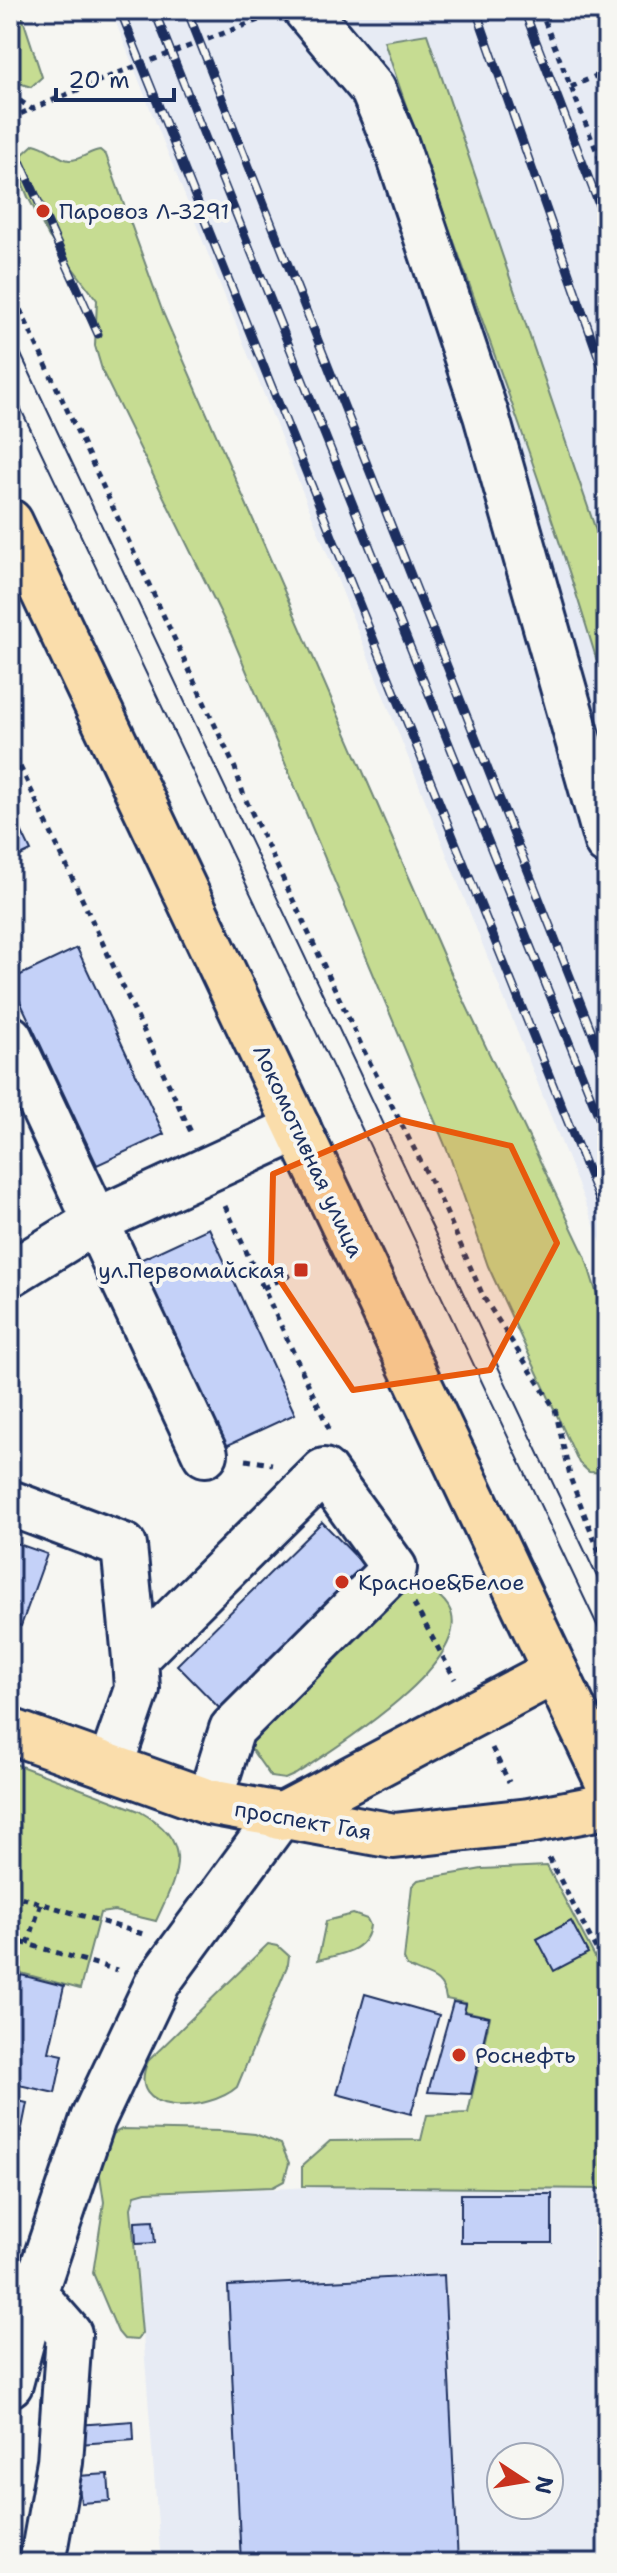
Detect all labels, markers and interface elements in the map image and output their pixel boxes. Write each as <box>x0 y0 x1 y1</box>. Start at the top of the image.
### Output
scale bar <box>56 52 174 102</box>
text: 20 m <box>68 64 130 96</box>
place label: Паровоз Л-3291 <box>59 197 229 226</box>
marker: Паровоз Л-3291 <box>34 202 52 220</box>
street label: Локомотивная улица <box>247 1040 371 1262</box>
place label: ул.Первомайская <box>98 1256 285 1285</box>
marker: ул.Первомайская <box>292 1261 310 1279</box>
place label: Красное&Белое <box>358 1568 525 1597</box>
marker: Красное&Белое <box>333 1573 351 1591</box>
street label: проспект Гая <box>232 1794 374 1847</box>
place label: Роснефть <box>475 2041 576 2070</box>
marker: Роснефть <box>450 2046 468 2064</box>
north arrow <box>485 2441 565 2521</box>
text: N <box>528 2474 560 2497</box>

